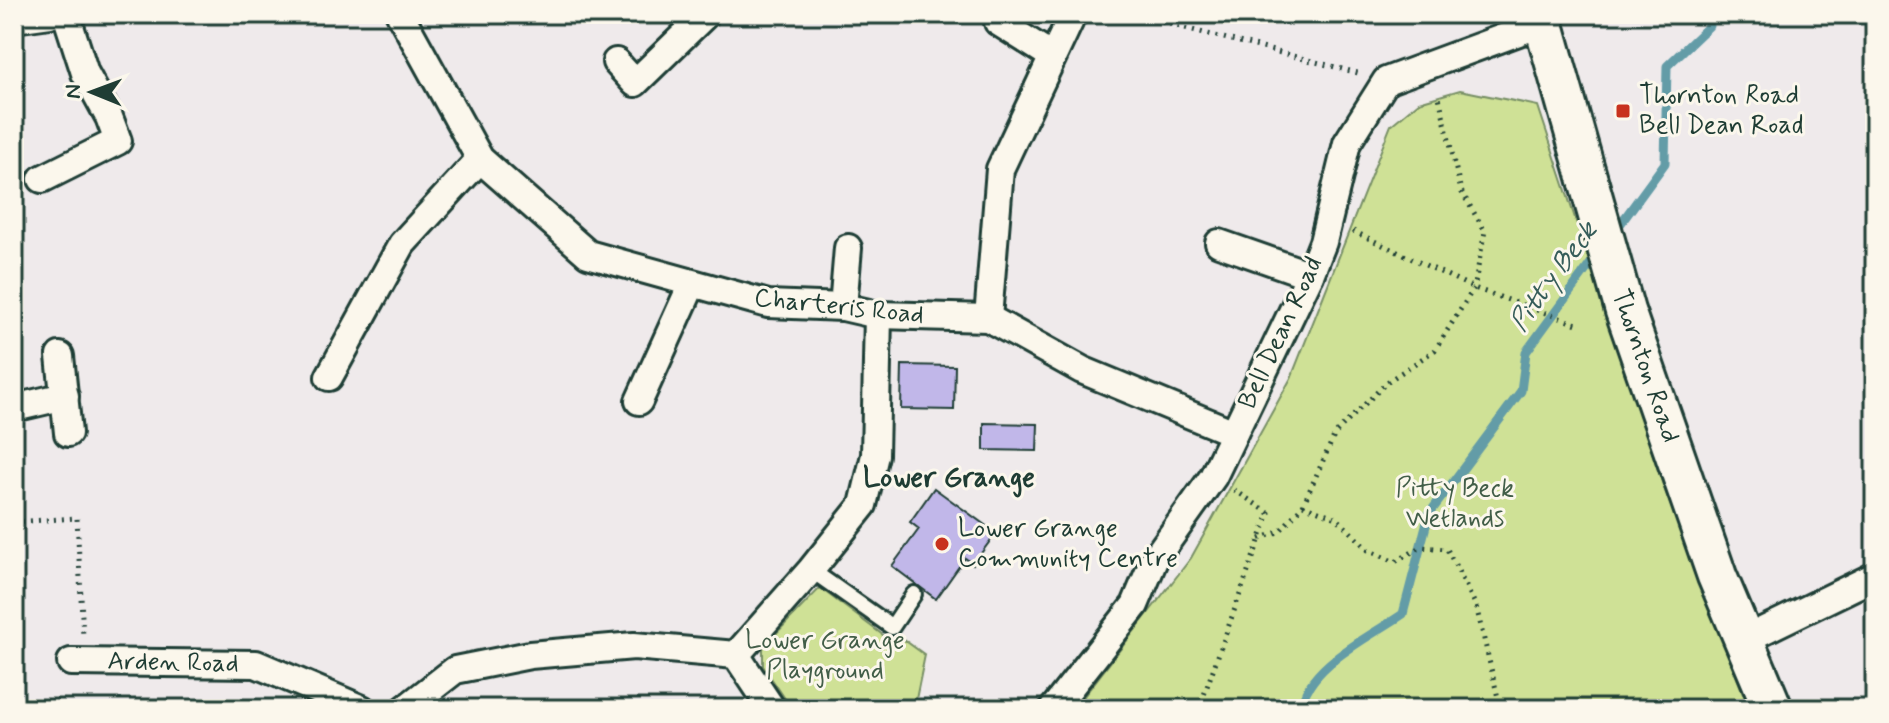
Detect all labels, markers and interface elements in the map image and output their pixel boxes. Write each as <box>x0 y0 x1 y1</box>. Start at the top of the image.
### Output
north arrow <box>52 52 132 132</box>
place label: Thornton Road Bell Dean Road <box>1639 79 1804 143</box>
text: N <box>60 84 88 99</box>
marker: Thornton Road Bell Dean Road <box>1614 102 1632 120</box>
water label: Pitty Beck <box>1502 213 1608 339</box>
street label: Bell Dean Road <box>1231 251 1331 415</box>
street label: Charteris Road <box>752 281 926 333</box>
street label: Thornton Road <box>1603 285 1687 447</box>
district label: Lower Grange <box>863 460 1035 498</box>
park label: Pitty Beck Wetlands <box>1396 472 1514 536</box>
place label: Lower Grange Community Centre <box>958 512 1178 576</box>
marker: Lower Grange Community Centre <box>933 535 951 553</box>
park label: Lower Grange Playground <box>745 624 905 688</box>
street label: Arden Road <box>107 645 239 681</box>

